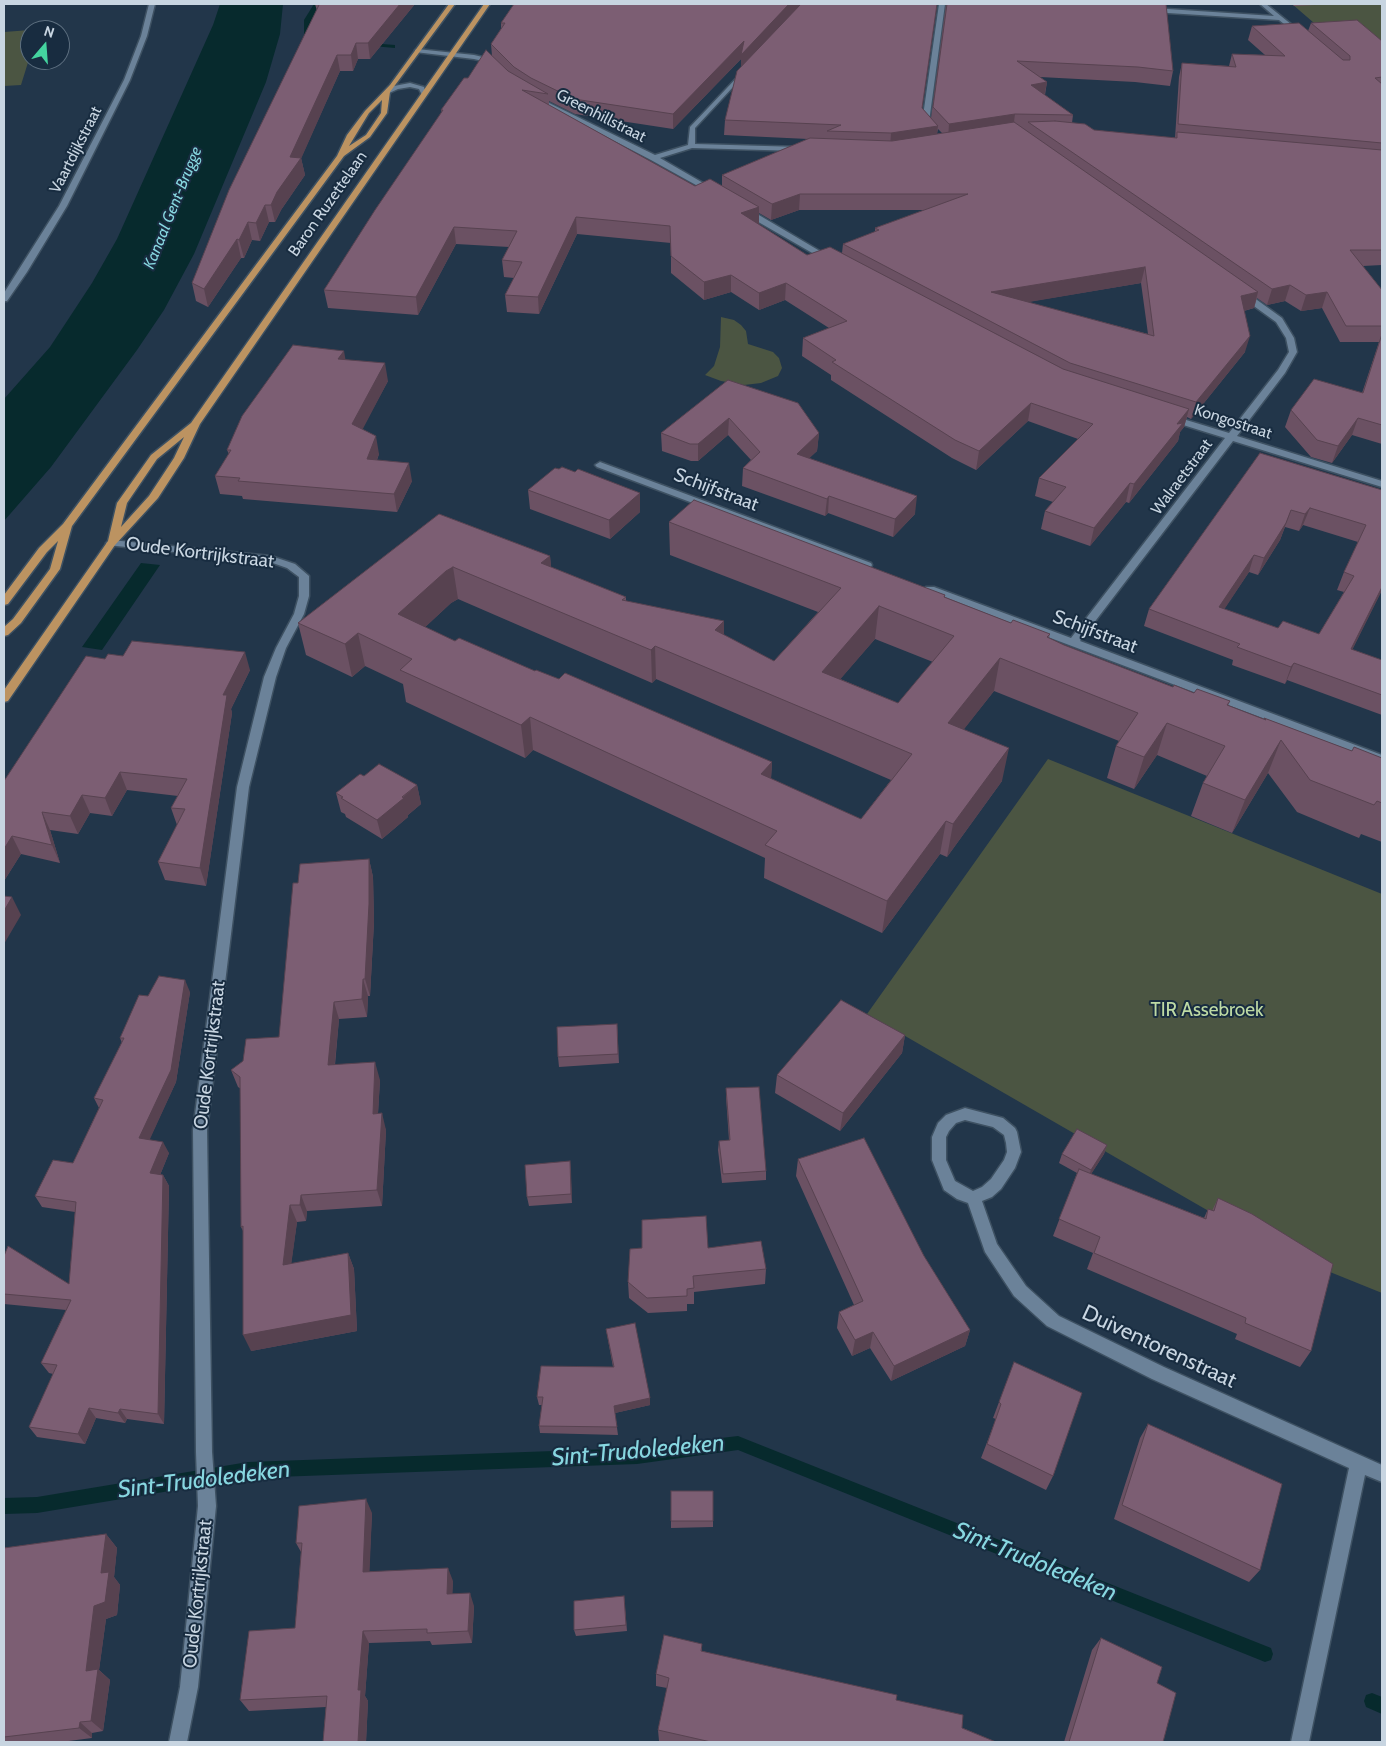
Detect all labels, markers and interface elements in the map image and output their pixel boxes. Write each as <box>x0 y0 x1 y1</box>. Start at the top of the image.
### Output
north arrow <box>20 20 70 70</box>
text: N <box>42 22 57 42</box>
street label: Greenhillstraat <box>553 85 649 147</box>
street label: Vaartdijkstraat <box>46 103 106 197</box>
water label: Kanaal Gent-Brugge <box>140 144 206 272</box>
street label: Baron Ruzettelaan <box>285 148 371 260</box>
street label: Kongostraat <box>1192 400 1274 444</box>
street label: Walraetstraat <box>1147 435 1217 519</box>
street label: Schijfstraat <box>670 463 762 517</box>
street label: Oude Kortrijkstraat <box>125 533 275 573</box>
street label: Schijfstraat <box>1049 605 1141 659</box>
street label: Oude Kortrijkstraat <box>190 980 230 1130</box>
park label: TIR Assebroek <box>1151 999 1263 1021</box>
street label: Duiventorenstraat <box>1078 1300 1240 1394</box>
water label: Sint-Trudoledeken <box>550 1429 726 1473</box>
water label: Sint-Trudoledeken <box>116 1455 292 1505</box>
water label: Sint-Trudoledeken <box>949 1516 1121 1608</box>
street label: Oude Kortrijkstraat <box>179 1519 217 1669</box>

